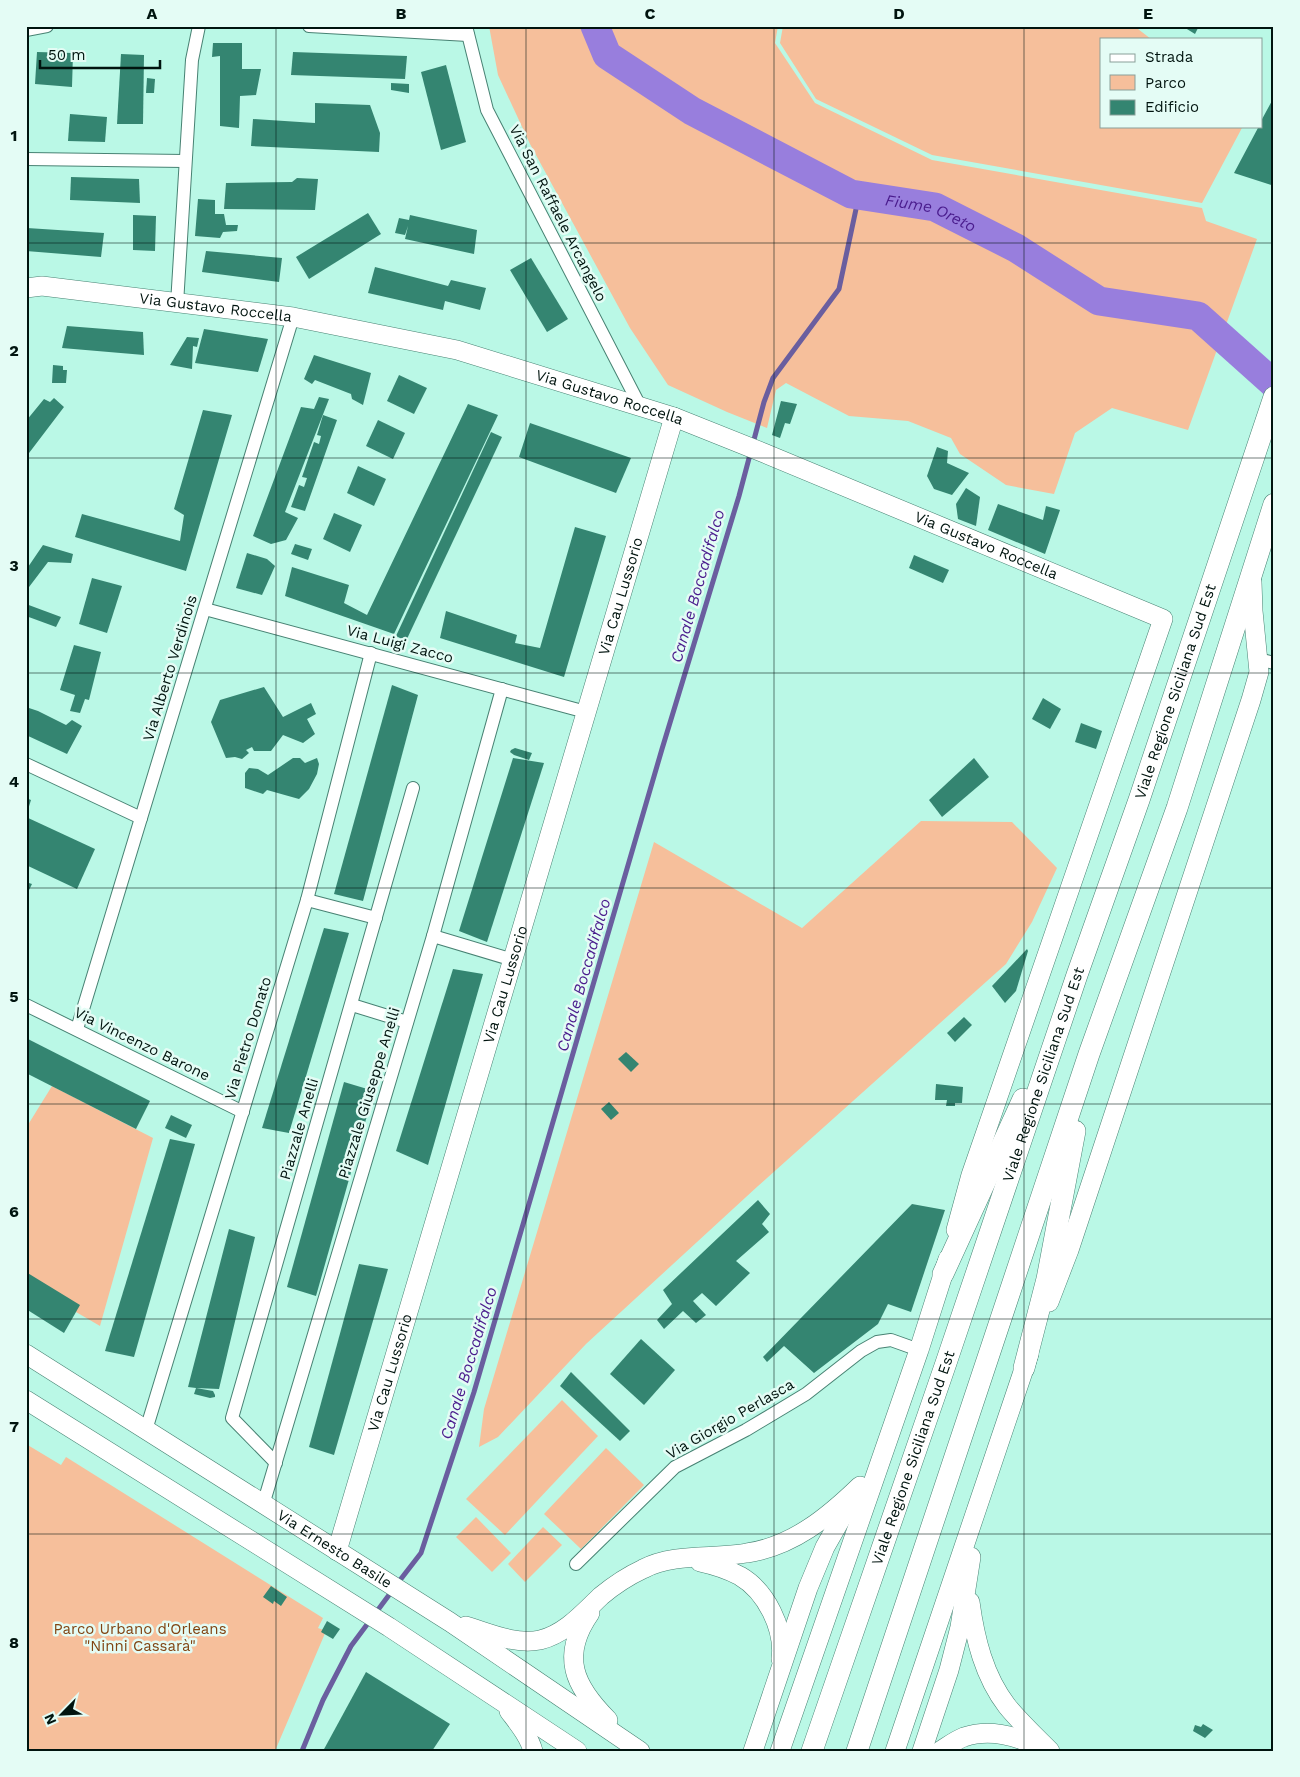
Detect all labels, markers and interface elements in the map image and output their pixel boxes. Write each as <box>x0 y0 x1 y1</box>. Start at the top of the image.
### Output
text: A <box>147 4 158 23</box>
text: B <box>396 4 407 23</box>
text: C <box>645 4 656 23</box>
text: D <box>893 4 905 23</box>
text: E <box>1143 4 1153 23</box>
scale bar <box>40 38 160 70</box>
legend <box>1100 38 1262 128</box>
text: 50 m <box>48 46 85 64</box>
text: Strada <box>1145 48 1194 66</box>
text: Parco <box>1145 74 1186 92</box>
text: Edificio <box>1145 98 1199 116</box>
street label: Via San Raffaele Arcangelo <box>505 122 611 304</box>
text: 1 <box>11 126 17 145</box>
water label: Fiume Oreto <box>884 190 979 236</box>
street label: Via Gustavo Roccella <box>138 289 293 326</box>
text: 2 <box>9 341 19 360</box>
street label: Via Gustavo Roccella <box>534 366 686 429</box>
water label: Canale Boccadifalco <box>666 507 728 665</box>
street label: Via Gustavo Roccella <box>912 508 1061 583</box>
street label: Via Cau Lussorio <box>595 535 647 657</box>
text: 3 <box>9 556 19 575</box>
street label: Viale Regione Siciliana Sud Est <box>1131 581 1220 802</box>
street label: Via Alberto Verdinois <box>139 593 201 743</box>
street label: Via Luigi Zacco <box>345 621 455 667</box>
text: 4 <box>9 772 19 791</box>
water label: Canale Boccadifalco <box>552 896 614 1054</box>
street label: Via Cau Lussorio <box>479 923 531 1046</box>
street label: Viale Regione Siciliana Sud Est <box>999 964 1088 1184</box>
street label: Via Pietro Donato <box>221 974 275 1102</box>
text: 5 <box>9 987 19 1006</box>
street label: Via Vincenzo Barone <box>71 1003 213 1085</box>
street label: Piazzale Giuseppe Anelli <box>334 1005 404 1181</box>
street label: Piazzale Anelli <box>276 1076 322 1182</box>
text: 6 <box>9 1202 19 1221</box>
water label: Canale Boccadifalco <box>436 1285 501 1442</box>
street label: Via Cau Lussorio <box>364 1312 416 1434</box>
street label: Viale Regione Siciliana Sud Est <box>868 1348 959 1568</box>
street label: Via Giorgio Perlasca <box>663 1375 797 1463</box>
text: 7 <box>9 1417 19 1436</box>
street label: Via Ernesto Basile <box>274 1506 395 1592</box>
park label: Parco Urbano d'Orleans "Ninni Cassarà" <box>53 1620 227 1655</box>
text: 8 <box>9 1633 19 1652</box>
north arrow <box>38 1690 88 1740</box>
text: N <box>41 1711 60 1727</box>

